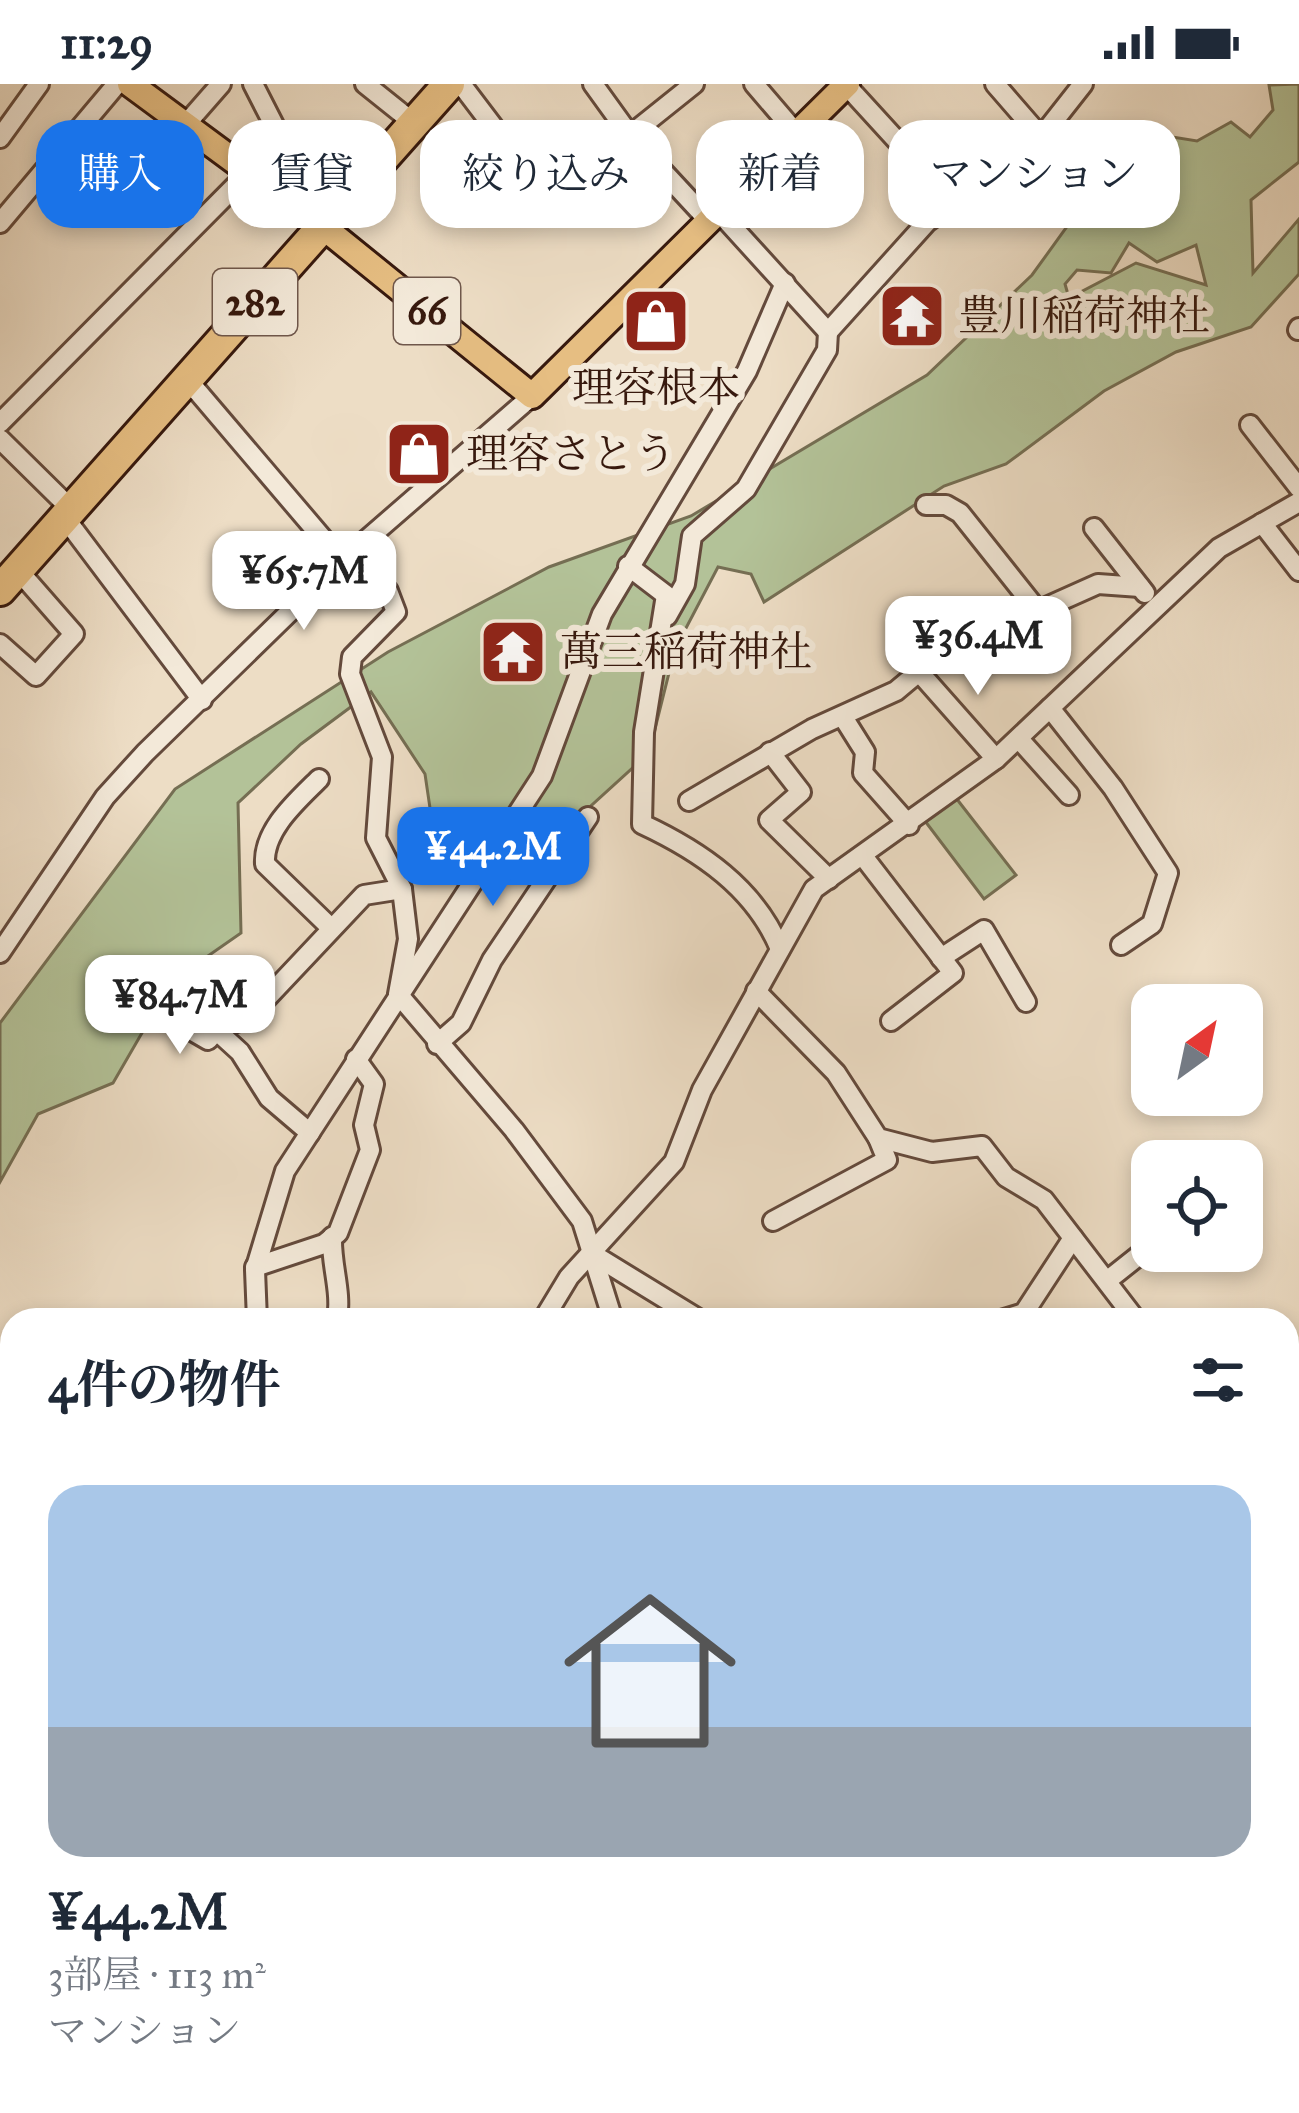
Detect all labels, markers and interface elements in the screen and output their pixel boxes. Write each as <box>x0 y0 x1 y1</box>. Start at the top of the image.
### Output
text: 11:29 <box>60 15 153 70</box>
chip: 購入 <box>36 120 204 228</box>
chip: 賃貸 <box>228 120 396 228</box>
chip: 絞り込み <box>420 120 672 228</box>
chip: 新着 <box>696 120 864 228</box>
chip: マンション <box>888 120 1180 228</box>
road number: 282 <box>213 269 297 335</box>
road number: 66 <box>394 278 460 344</box>
temple icon: 豊川稲荷神社 <box>877 281 947 351</box>
shop icon: 理容根本 <box>621 286 691 356</box>
place label: 豊川稲荷神社 <box>958 290 1210 342</box>
place label: 理容根本 <box>572 362 740 414</box>
shop icon: 理容さとう <box>384 419 454 489</box>
place label: 理容さとう <box>466 428 676 480</box>
pin: ¥65.7M <box>206 531 402 633</box>
text: ¥65.7M <box>239 546 369 594</box>
pin: ¥36.4M <box>880 596 1076 698</box>
text: ¥36.4M <box>912 611 1044 659</box>
temple icon: 萬三稲荷神社 <box>478 617 548 687</box>
place label: 萬三稲荷神社 <box>560 626 812 678</box>
pin: ¥44.2M <box>395 807 591 909</box>
text: ¥44.2M <box>424 822 562 870</box>
pin: ¥84.7M <box>82 955 278 1057</box>
text: ¥84.7M <box>112 970 248 1018</box>
north arrow <box>1131 984 1263 1116</box>
map controls <box>1131 984 1263 1272</box>
button: locate <box>1131 1140 1263 1272</box>
icon: filters <box>1185 1347 1251 1413</box>
text: 4件の物件 <box>48 1354 280 1416</box>
icon: home <box>542 1563 758 1779</box>
text: ¥44.2M <box>48 1881 228 1943</box>
text: 3部屋 · 113 m² <box>48 1951 266 1999</box>
text: マンション <box>48 2007 241 2055</box>

